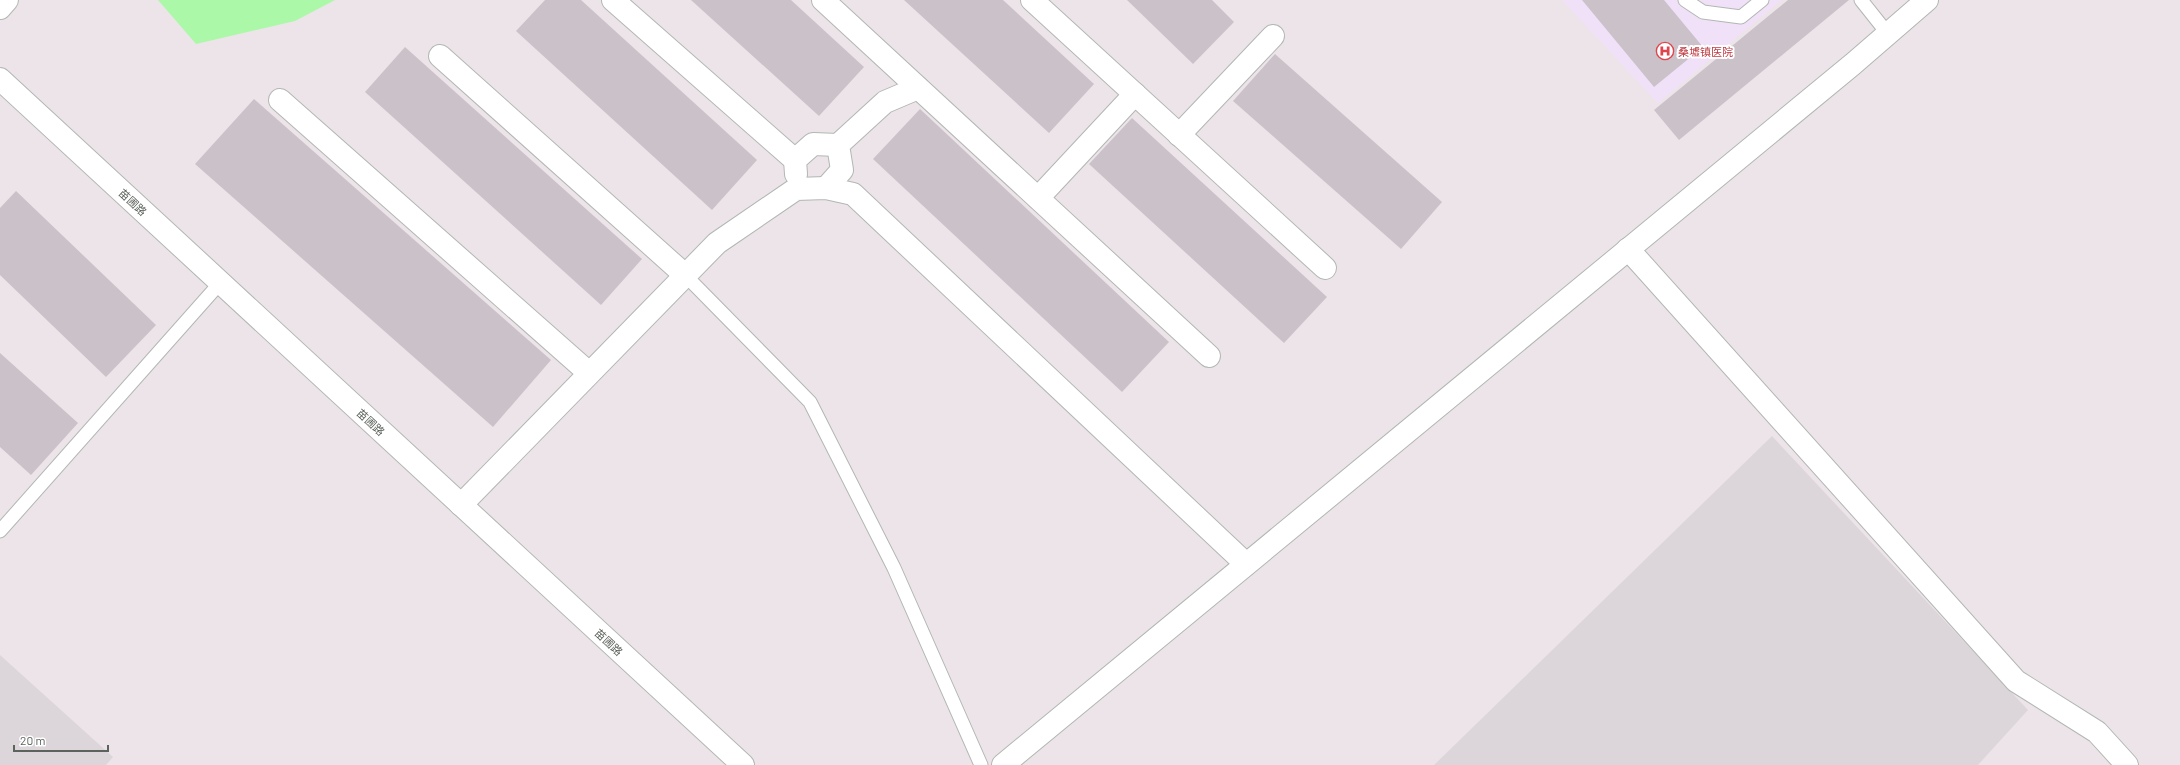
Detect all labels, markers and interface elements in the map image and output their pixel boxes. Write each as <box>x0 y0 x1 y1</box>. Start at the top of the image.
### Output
hospital icon: 桑墟镇医院 <box>1655 41 1675 61</box>
place label: 桑墟镇医院 <box>1678 45 1733 58</box>
street label: 苗圃路 <box>116 186 150 218</box>
street label: 苗圃路 <box>354 406 388 438</box>
street label: 苗圃路 <box>592 626 626 658</box>
scale bar <box>14 727 108 753</box>
text: 20 m <box>20 733 46 747</box>

